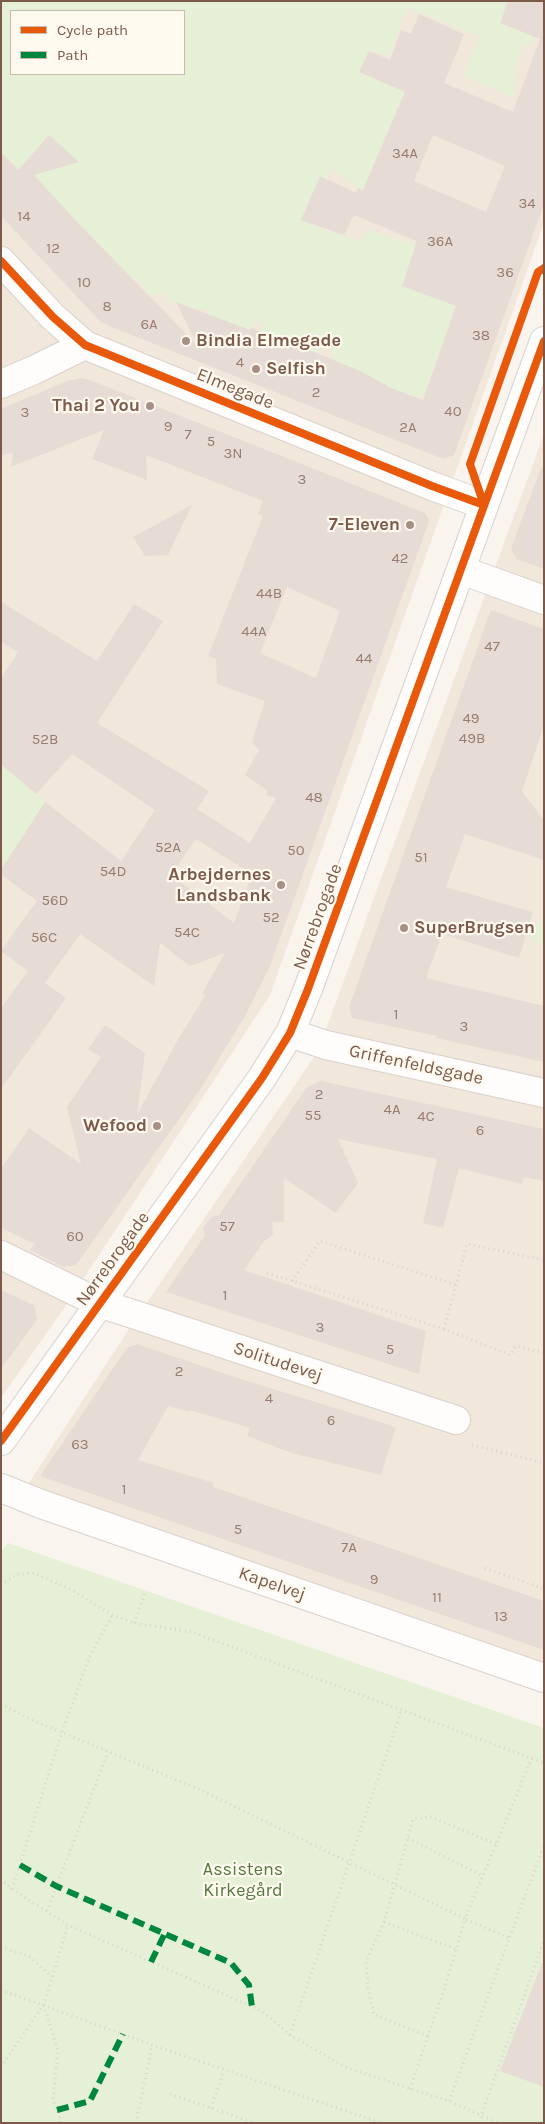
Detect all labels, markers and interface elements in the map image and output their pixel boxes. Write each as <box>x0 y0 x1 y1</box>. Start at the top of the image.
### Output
legend <box>10 10 185 75</box>
text: Cycle path <box>57 21 128 39</box>
text: Path <box>57 46 88 64</box>
house number: 34A <box>392 145 418 163</box>
house number: 34 <box>518 195 536 213</box>
house number: 14 <box>17 208 31 226</box>
house number: 36A <box>427 233 453 251</box>
house number: 12 <box>46 240 60 258</box>
house number: 36 <box>496 264 514 282</box>
house number: 10 <box>77 274 91 292</box>
house number: 8 <box>102 298 112 316</box>
house number: 6A <box>140 316 158 334</box>
house number: 38 <box>472 327 490 345</box>
place label: Bindia Elmegade <box>196 330 341 352</box>
marker: Bindia Elmegade <box>180 335 192 347</box>
house number: 4 <box>236 354 244 372</box>
place label: Selfish <box>266 358 326 380</box>
marker: Selfish <box>250 363 262 375</box>
street label: Elmegade <box>193 364 277 414</box>
house number: 2 <box>312 384 320 402</box>
place label: Thai 2 You <box>52 395 140 417</box>
marker: Thai 2 You <box>144 400 156 412</box>
house number: 40 <box>444 403 462 421</box>
house number: 3 <box>21 404 29 422</box>
house number: 9 <box>164 418 172 436</box>
house number: 2A <box>399 419 417 437</box>
house number: 7 <box>184 426 192 444</box>
house number: 5 <box>207 433 215 451</box>
house number: 3N <box>223 445 243 463</box>
house number: 3 <box>298 471 306 489</box>
place label: 7-Eleven <box>329 514 400 536</box>
marker: 7-Eleven <box>404 519 416 531</box>
house number: 42 <box>391 550 409 568</box>
house number: 44B <box>256 585 282 603</box>
house number: 44A <box>241 623 267 641</box>
house number: 47 <box>484 638 500 656</box>
house number: 44 <box>356 650 372 668</box>
house number: 49 <box>462 710 480 728</box>
house number: 49B <box>459 730 485 748</box>
house number: 52B <box>32 731 58 749</box>
house number: 48 <box>305 789 323 807</box>
house number: 52A <box>155 839 181 857</box>
house number: 50 <box>287 842 305 860</box>
house number: 51 <box>414 849 428 867</box>
street label: Nørrebrogade <box>289 861 347 973</box>
house number: 54D <box>100 863 126 881</box>
place label: Arbejdernes Landsbank <box>168 864 271 906</box>
marker: Arbejdernes Landsbank <box>275 879 287 891</box>
house number: 56D <box>42 892 68 910</box>
house number: 52 <box>262 909 280 927</box>
place label: SuperBrugsen <box>414 917 535 939</box>
marker: SuperBrugsen <box>398 922 410 934</box>
house number: 54C <box>174 924 200 942</box>
house number: 56C <box>31 929 57 947</box>
house number: 1 <box>394 1006 398 1024</box>
house number: 3 <box>460 1018 468 1036</box>
street label: Griffenfeldsgade <box>347 1040 485 1090</box>
house number: 2 <box>315 1086 323 1104</box>
house number: 4A <box>384 1101 400 1119</box>
house number: 55 <box>305 1107 321 1125</box>
house number: 4C <box>417 1108 435 1126</box>
place label: Wefood <box>83 1115 147 1137</box>
marker: Wefood <box>151 1120 163 1132</box>
house number: 6 <box>476 1122 484 1140</box>
street label: Nørrebrogade <box>72 1208 154 1310</box>
house number: 57 <box>219 1218 235 1236</box>
house number: 60 <box>66 1228 84 1246</box>
house number: 1 <box>223 1287 227 1305</box>
house number: 3 <box>316 1319 324 1337</box>
street label: Solitudevej <box>231 1337 325 1387</box>
house number: 5 <box>386 1341 394 1359</box>
house number: 2 <box>175 1363 183 1381</box>
house number: 4 <box>265 1390 273 1408</box>
house number: 6 <box>327 1412 335 1430</box>
house number: 63 <box>71 1436 89 1454</box>
house number: 1 <box>122 1481 126 1499</box>
house number: 5 <box>234 1521 242 1539</box>
house number: 7A <box>341 1539 357 1557</box>
street label: Kapelvej <box>236 1562 308 1606</box>
house number: 9 <box>370 1571 378 1589</box>
house number: 11 <box>432 1589 442 1607</box>
house number: 13 <box>494 1608 508 1626</box>
park label: Assistens Kirkegård <box>203 1859 283 1902</box>

